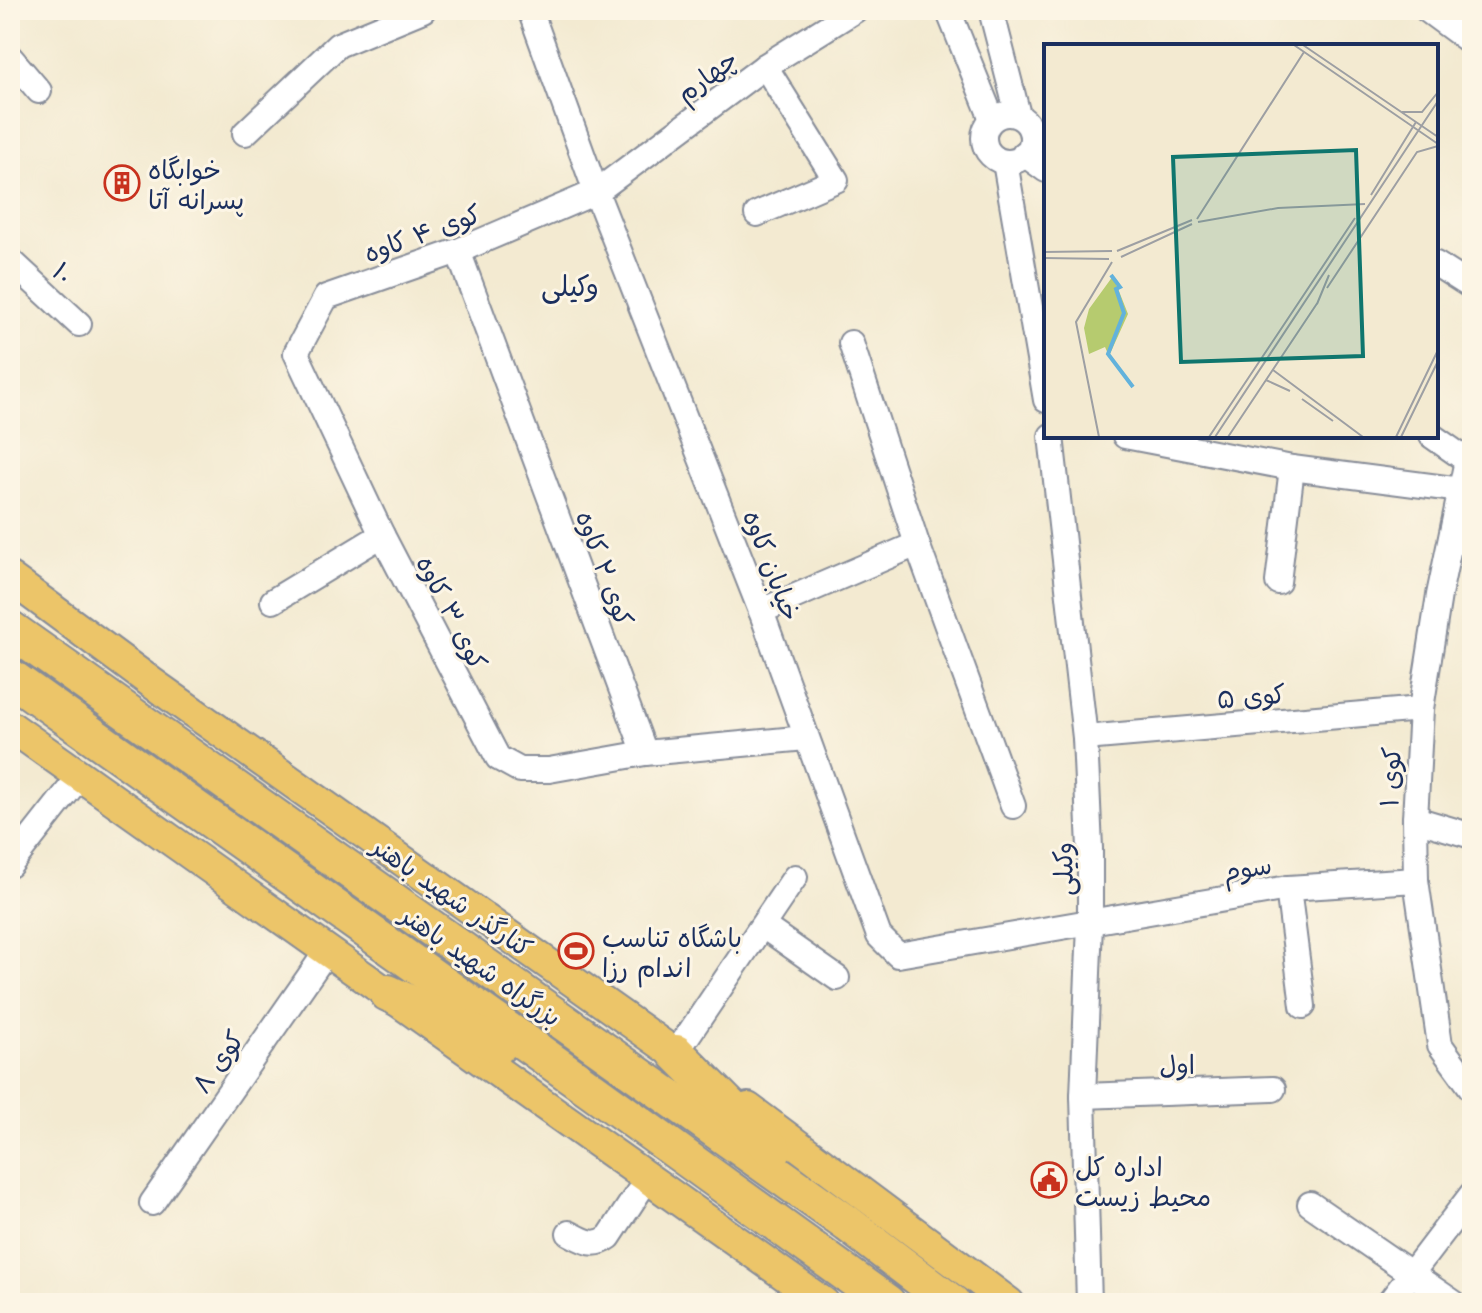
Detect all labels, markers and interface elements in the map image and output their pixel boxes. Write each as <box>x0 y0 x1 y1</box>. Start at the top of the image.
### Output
street label: چهارم <box>667 39 746 113</box>
inset map <box>1044 44 1438 438</box>
place label: خوابگاه پسرانه آتا <box>148 149 244 218</box>
building icon: خوابگاه پسرانه آتا <box>103 164 141 202</box>
street label: کوی ۴ کاوه <box>358 193 486 271</box>
street label: ۱۰ <box>44 252 84 292</box>
district label: وکیلی <box>541 263 599 306</box>
street label: خیابان کاوه <box>734 504 812 626</box>
street label: کوی ۲ کاوه <box>567 505 645 631</box>
street label: کوی ۳ کاوه <box>407 548 499 676</box>
street label: کوی ۵ <box>1215 673 1287 717</box>
street label: کوی ۱ <box>1368 746 1410 808</box>
street label: کنارگذر شهید باهنر <box>363 825 541 966</box>
street label: وکیلی <box>1042 842 1082 896</box>
street label: سوم <box>1219 844 1275 892</box>
street label: بزرگراه شهید باهنر <box>392 894 570 1035</box>
place label: باشگاه تناسب اندام رزا <box>602 917 742 988</box>
sports icon: باشگاه تناسب اندام رزا <box>557 932 595 970</box>
street label: کوی ۸ <box>181 1021 253 1101</box>
street label: اول <box>1158 1044 1196 1084</box>
place label: اداره کل محیط زیست <box>1075 1146 1211 1215</box>
public building icon: اداره کل محیط زیست <box>1030 1161 1068 1199</box>

